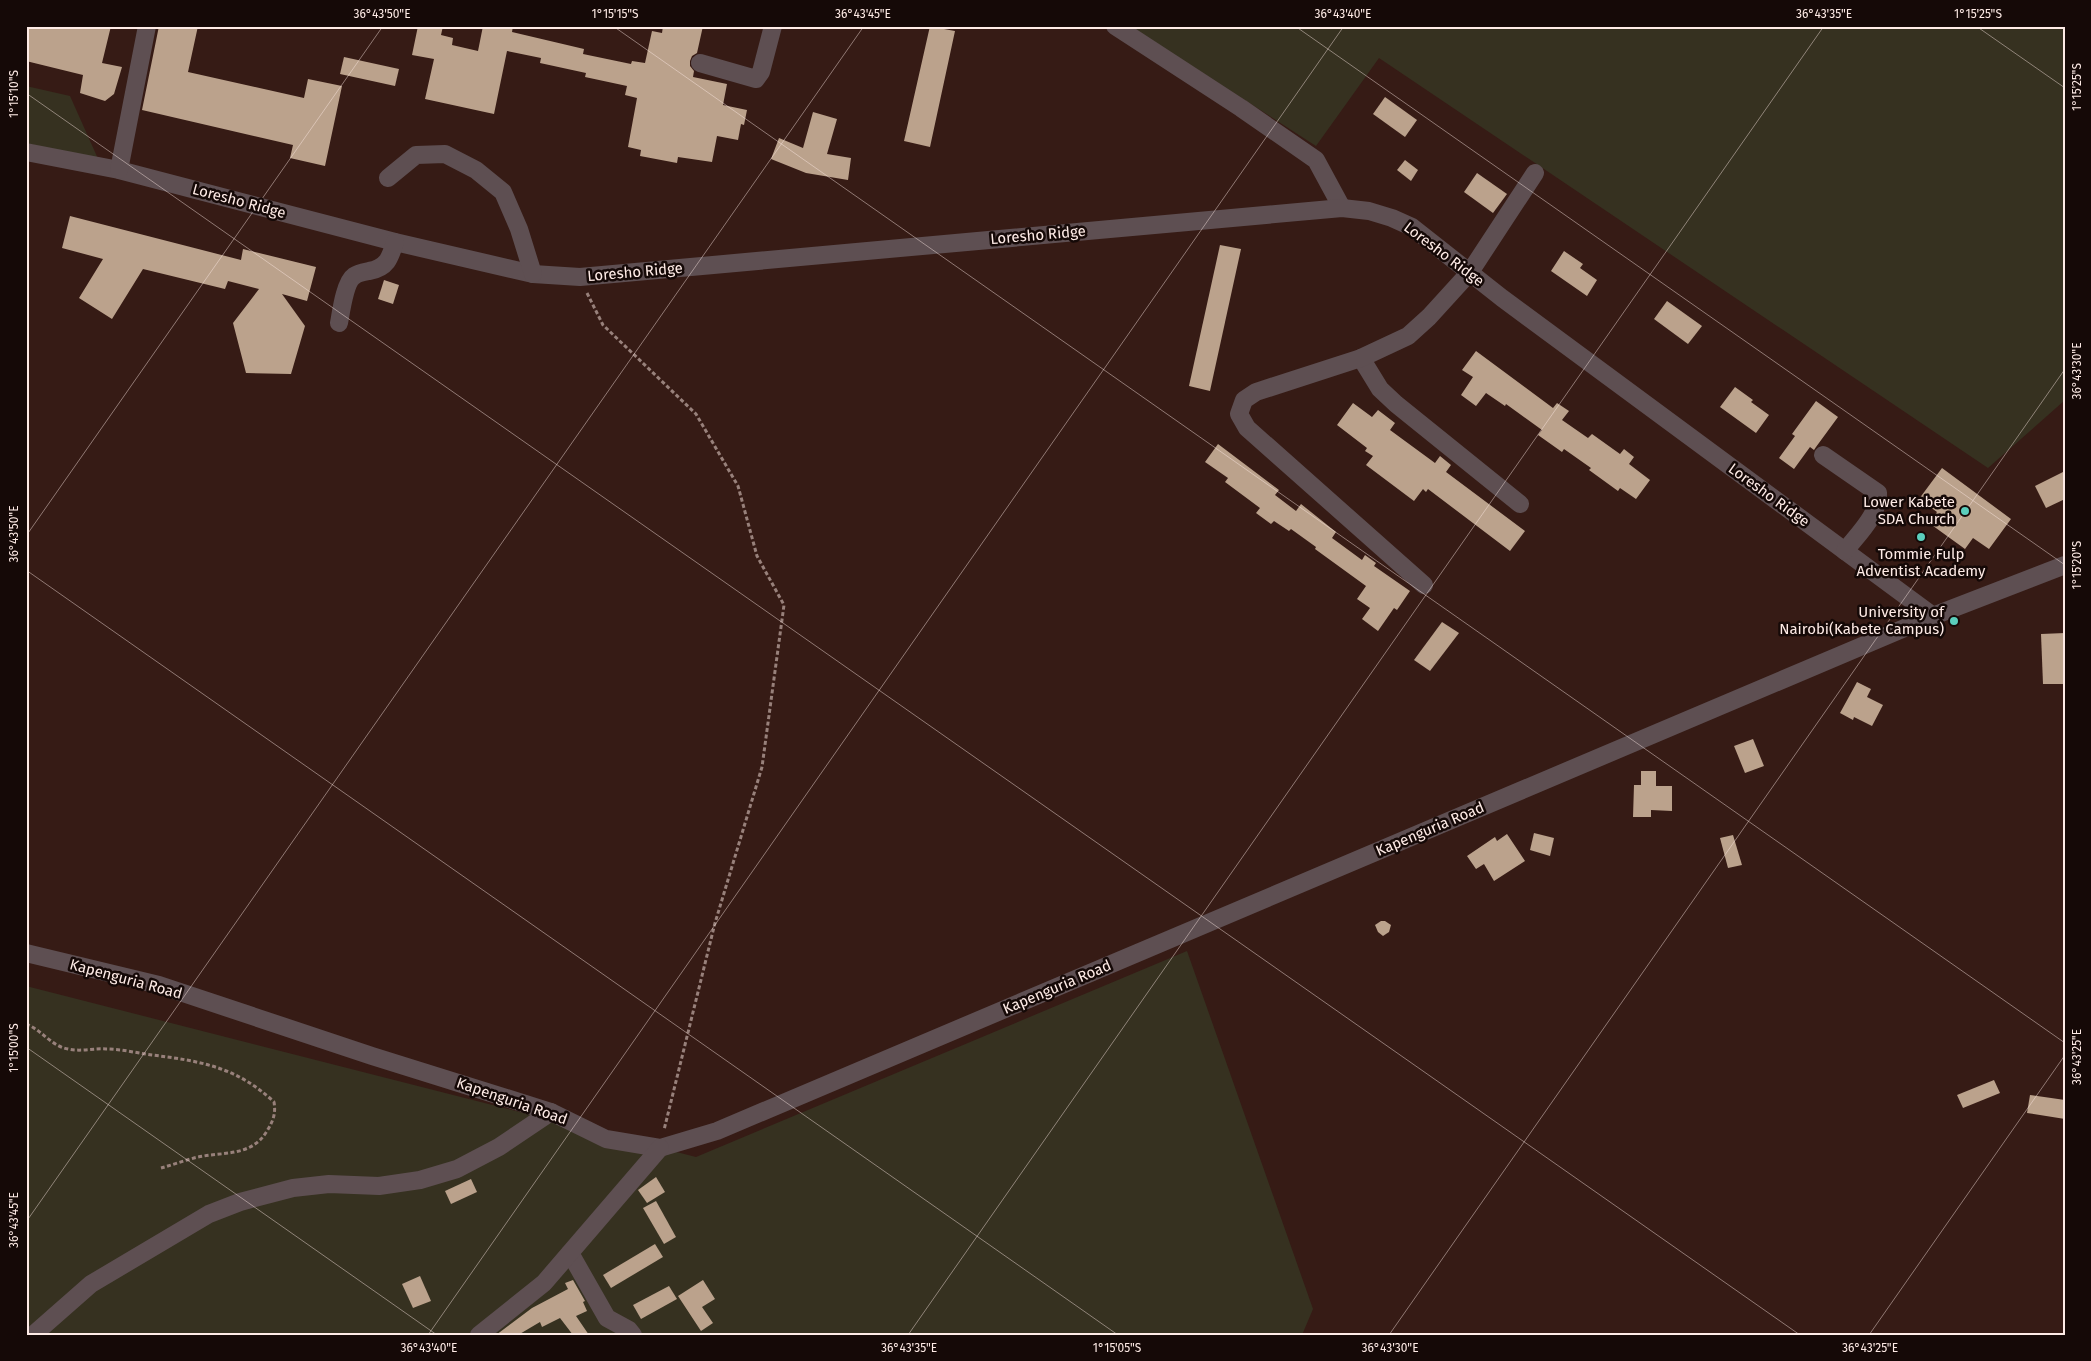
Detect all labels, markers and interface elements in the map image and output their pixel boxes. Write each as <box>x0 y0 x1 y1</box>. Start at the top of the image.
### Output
text: 36°43'50"E <box>353 7 411 21</box>
text: 1°15'15"S <box>591 7 639 21</box>
text: 36°43'45"E <box>835 7 891 21</box>
text: 36°43'40"E <box>1314 7 1372 21</box>
text: 36°43'35"E <box>1796 7 1852 21</box>
text: 1°15'25"S <box>1954 7 2002 21</box>
text: 1°15'25"S <box>2070 63 2084 111</box>
text: 1°15'10"S <box>7 70 21 118</box>
street label: Loresho Ridge <box>190 180 288 222</box>
street label: Loresho Ridge <box>1400 218 1488 290</box>
street label: Loresho Ridge <box>989 222 1087 248</box>
street label: Loresho Ridge <box>586 259 684 285</box>
text: 36°43'30"E <box>2070 342 2084 400</box>
street label: Loresho Ridge <box>1725 460 1813 530</box>
place label: Lower Kabete SDA Church <box>1863 493 1955 528</box>
text: 36°43'50"E <box>7 505 21 563</box>
marker: Lower Kabete SDA Church <box>1959 505 1971 517</box>
marker: Tommie Fulp Adventist Academy <box>1915 531 1927 543</box>
text: 1°15'20"S <box>2070 540 2084 589</box>
place label: Tommie Fulp Adventist Academy <box>1857 545 1986 580</box>
place label: University of Nairobi(Kabete Campus) <box>1779 603 1945 638</box>
marker: University of Nairobi(Kabete Campus) <box>1948 615 1960 627</box>
street label: Kapenguria Road <box>1373 798 1487 860</box>
street label: Kapenguria Road <box>68 955 184 1003</box>
street label: Kapenguria Road <box>1000 956 1114 1018</box>
text: 1°15'00"S <box>7 1023 21 1073</box>
text: 36°43'25"E <box>2070 1029 2084 1085</box>
street label: Kapenguria Road <box>454 1074 570 1128</box>
text: 36°43'45"E <box>7 1192 21 1248</box>
text: 36°43'40"E <box>400 1341 458 1355</box>
text: 36°43'35"E <box>881 1341 937 1355</box>
text: 1°15'05"S <box>1093 1341 1142 1355</box>
text: 36°43'30"E <box>1361 1341 1419 1355</box>
text: 36°43'25"E <box>1842 1341 1898 1355</box>

